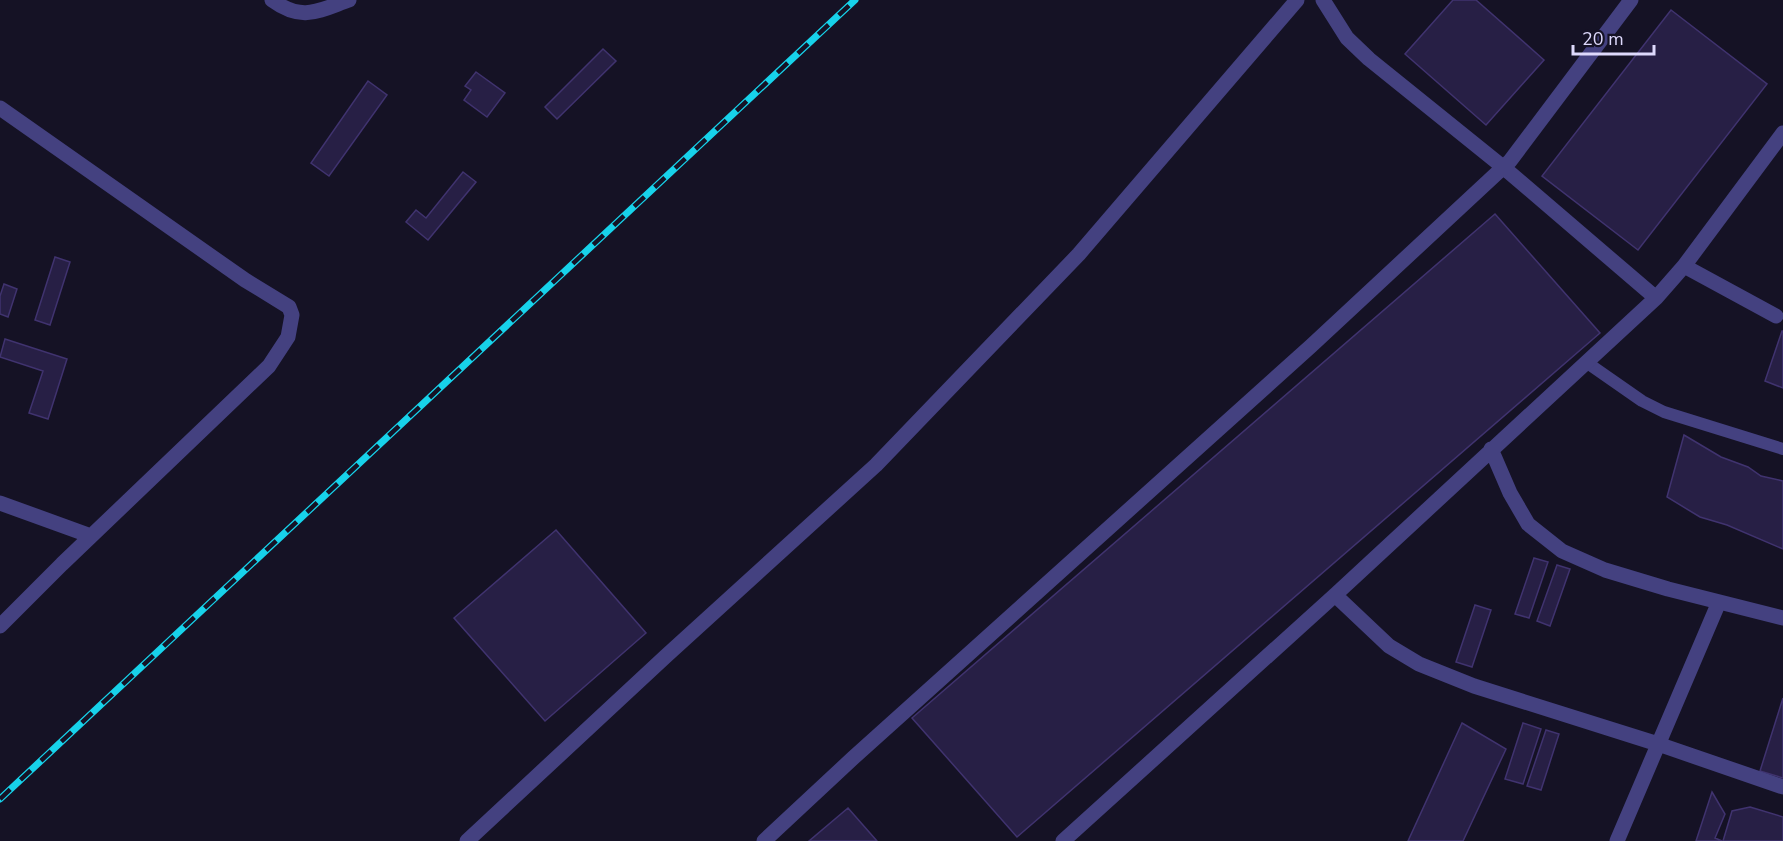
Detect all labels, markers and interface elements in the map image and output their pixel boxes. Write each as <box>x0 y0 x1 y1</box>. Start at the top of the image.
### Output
scale bar <box>1573 18 1654 56</box>
text: 20 m <box>1582 27 1624 51</box>

